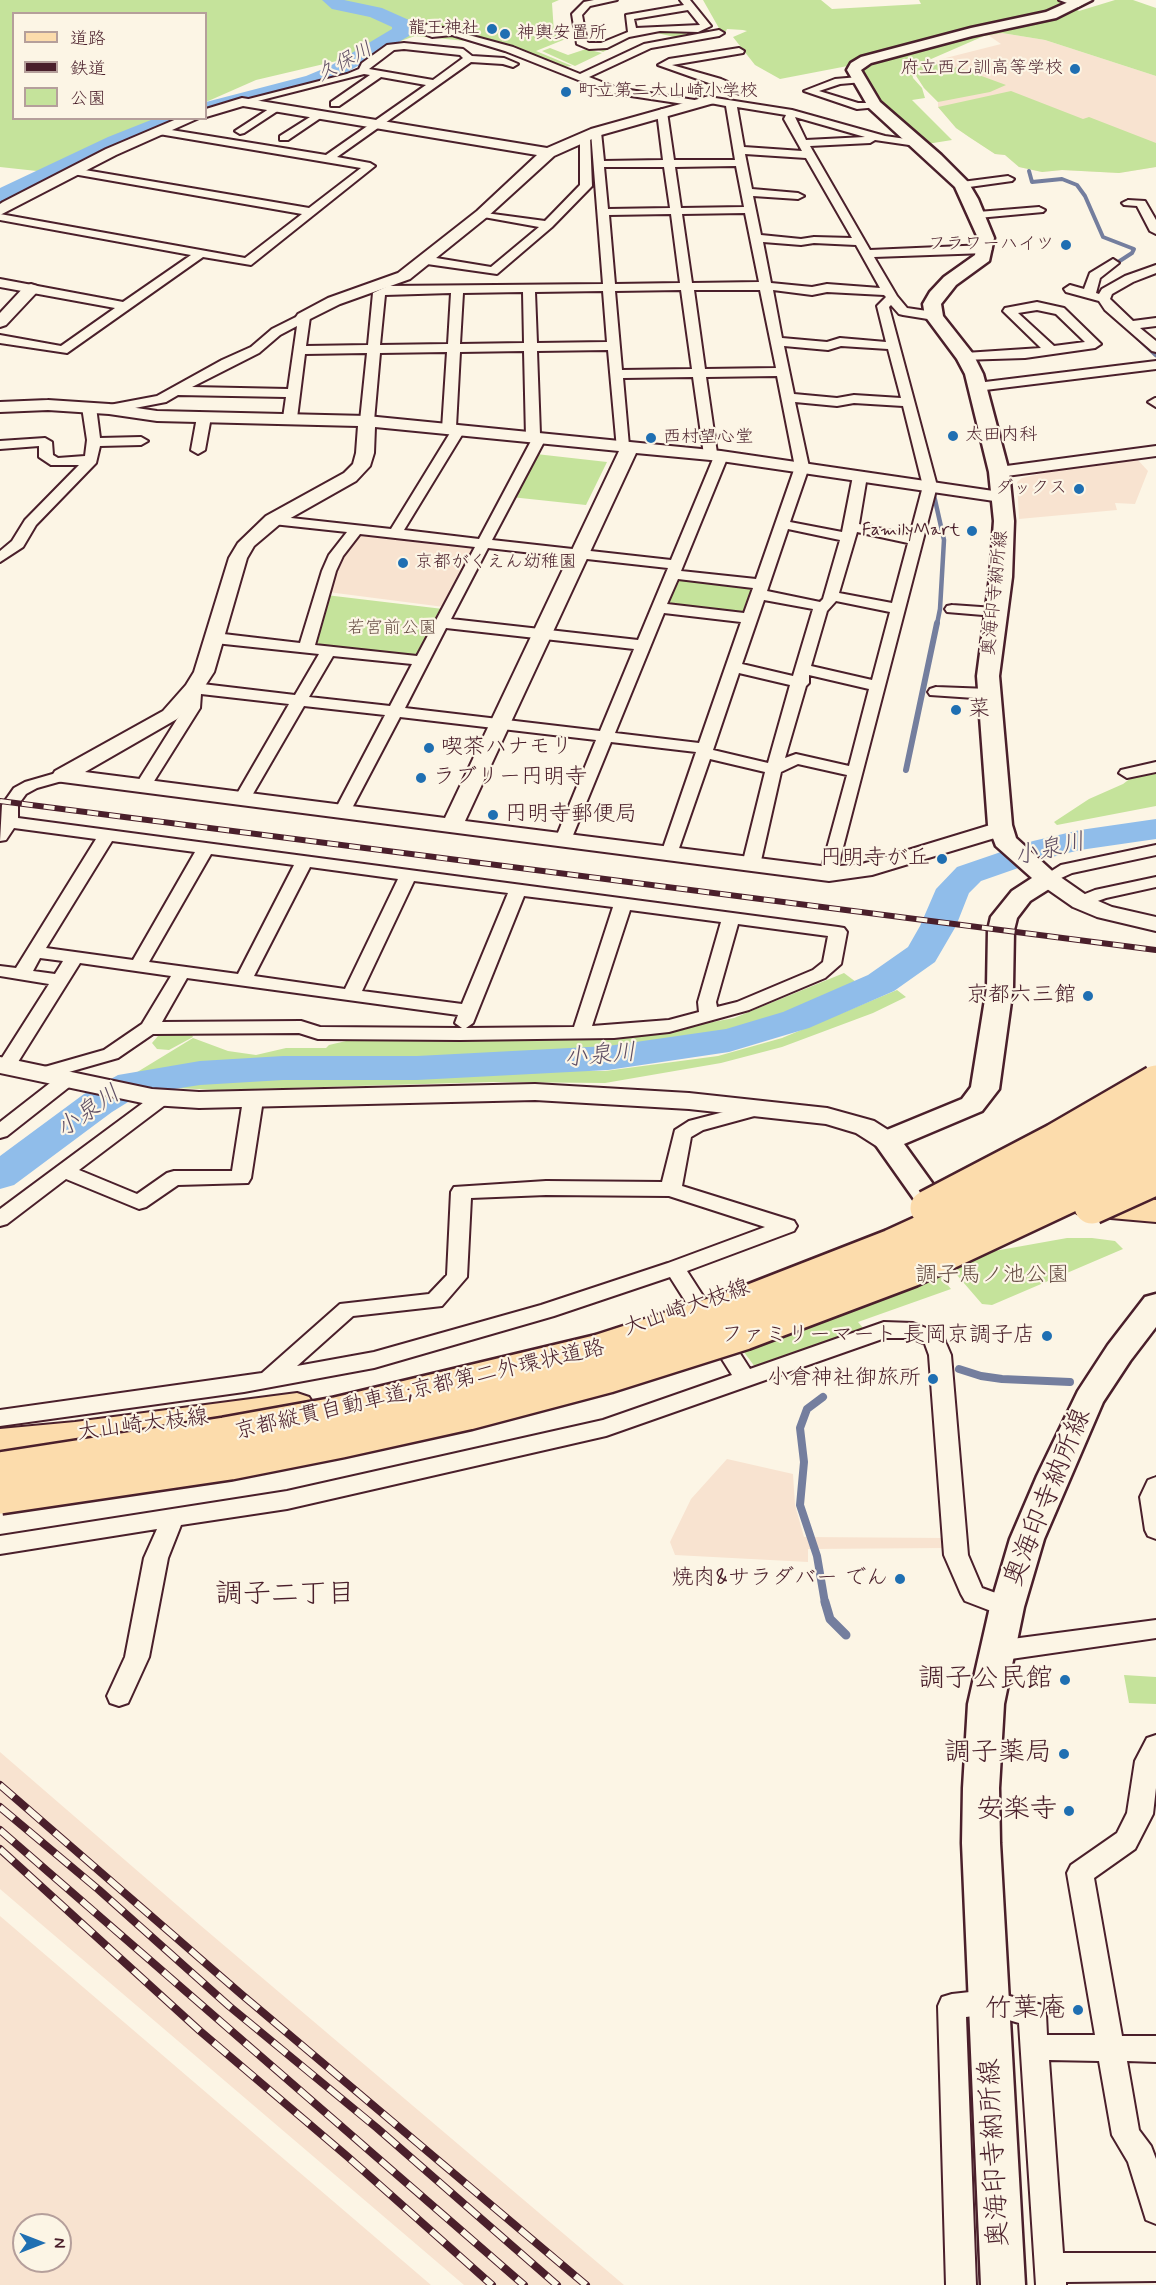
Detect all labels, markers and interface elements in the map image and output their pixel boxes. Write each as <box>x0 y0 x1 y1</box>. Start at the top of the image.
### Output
legend <box>12 12 207 120</box>
place label: 龍王神社 <box>408 18 480 40</box>
marker: 龍王神社 <box>485 22 499 36</box>
place label: 神輿安置所 <box>517 23 607 45</box>
text: 道路 <box>70 27 106 51</box>
marker: 神輿安置所 <box>498 27 512 41</box>
water label: 久保川 <box>313 38 377 88</box>
text: 鉄道 <box>70 57 106 81</box>
place label: 府立西乙訓高等学校 <box>901 58 1063 80</box>
marker: 府立西乙訓高等学校 <box>1068 62 1082 76</box>
place label: 町立第二大山崎小学校 <box>578 81 758 103</box>
marker: 町立第二大山崎小学校 <box>559 85 573 99</box>
text: 公園 <box>70 87 106 111</box>
place label: フラワーハイツ <box>928 234 1054 256</box>
marker: フラワーハイツ <box>1059 238 1073 252</box>
place label: 太田内科 <box>965 425 1037 447</box>
place label: 西村望心堂 <box>663 427 753 449</box>
marker: 太田内科 <box>946 429 960 443</box>
marker: 西村望心堂 <box>644 431 658 445</box>
place label: ダックス <box>995 478 1067 500</box>
marker: ダックス <box>1072 482 1086 496</box>
place label: FamilyMart <box>862 520 960 542</box>
marker: FamilyMart <box>965 524 979 538</box>
street label: 奥海印寺納所線 <box>979 529 1013 657</box>
place label: 京都がくえん幼稚園 <box>415 552 577 574</box>
marker: 京都がくえん幼稚園 <box>396 556 410 570</box>
park label: 若宮前公園 <box>347 618 437 640</box>
place label: 菜 <box>968 697 990 723</box>
marker: 菜 <box>949 703 963 717</box>
place label: 喫茶ハナモリ <box>441 735 573 761</box>
marker: 喫茶ハナモリ <box>422 741 436 755</box>
place label: ラブリー円明寺 <box>433 765 587 791</box>
marker: ラブリー円明寺 <box>414 771 428 785</box>
place label: 円明寺郵便局 <box>505 802 637 828</box>
marker: 円明寺郵便局 <box>486 808 500 822</box>
water label: 小泉川 <box>1012 829 1088 873</box>
place label: 円明寺が丘 <box>820 846 930 872</box>
marker: 円明寺が丘 <box>935 852 949 866</box>
place label: 京都六三館 <box>966 983 1076 1009</box>
marker: 京都六三館 <box>1081 989 1095 1003</box>
water label: 小泉川 <box>563 1040 637 1074</box>
water label: 小泉川 <box>51 1081 127 1145</box>
park label: 調子馬ノ池公園 <box>915 1263 1069 1289</box>
street label: 大山崎大枝線 <box>620 1275 754 1343</box>
place label: ファミリーマート 長岡京調子店 <box>721 1323 1035 1349</box>
marker: ファミリーマート 長岡京調子店 <box>1040 1329 1054 1343</box>
street label: 京都縦貫自動車道;京都第二外環状道路 <box>232 1336 608 1446</box>
place label: 小倉神社御旅所 <box>767 1366 921 1392</box>
marker: 小倉神社御旅所 <box>926 1372 940 1386</box>
street label: 奥海印寺納所線 <box>999 1404 1099 1592</box>
street label: 大山崎大枝線 <box>76 1405 210 1447</box>
place label: 焼肉&サラダバー でん <box>671 1566 888 1592</box>
marker: 焼肉&サラダバー でん <box>893 1572 907 1586</box>
district label: 調子二丁目 <box>215 1579 355 1613</box>
place label: 調子公民館 <box>918 1664 1053 1696</box>
marker: 調子公民館 <box>1058 1673 1072 1687</box>
place label: 調子薬局 <box>944 1738 1052 1770</box>
marker: 調子薬局 <box>1057 1747 1071 1761</box>
place label: 安楽寺 <box>976 1795 1057 1827</box>
marker: 安楽寺 <box>1062 1804 1076 1818</box>
place label: 竹葉庵 <box>985 1994 1066 2026</box>
marker: 竹葉庵 <box>1071 2003 1085 2017</box>
street label: 奥海印寺納所線 <box>975 2058 1017 2248</box>
north arrow <box>12 2213 72 2273</box>
text: N <box>48 2238 69 2248</box>

